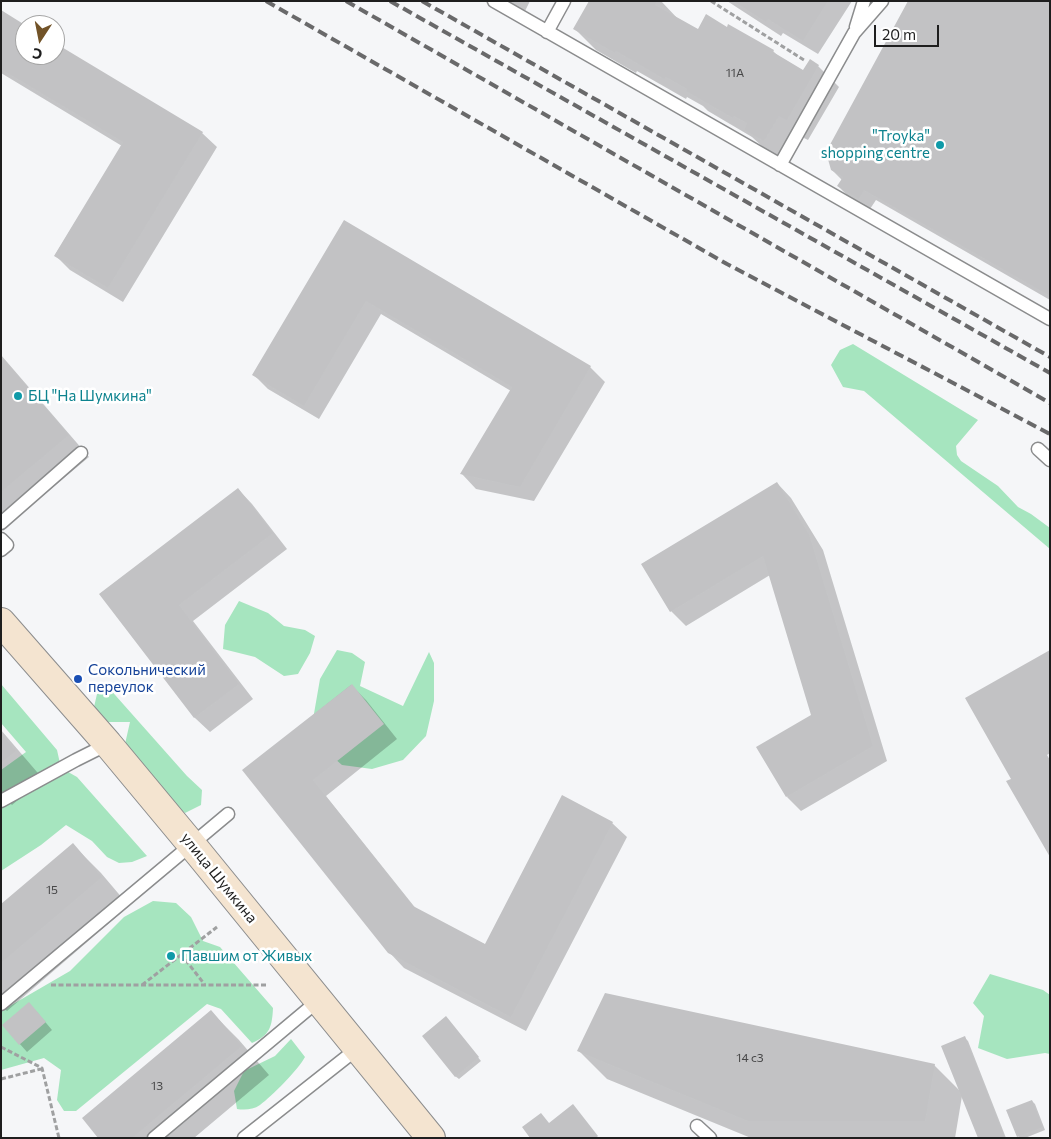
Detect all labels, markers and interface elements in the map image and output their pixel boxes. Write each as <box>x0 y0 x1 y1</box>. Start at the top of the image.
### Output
north arrow <box>15 15 65 65</box>
scale bar <box>876 15 941 47</box>
text: 20 m <box>882 25 916 43</box>
text: С <box>31 45 44 63</box>
house number: 11А <box>726 66 744 80</box>
place label: "Troyka" shopping centre <box>821 127 930 162</box>
marker: "Troyka" shopping centre <box>934 139 946 151</box>
place label: БЦ "На Шумкина" <box>28 387 152 405</box>
marker: БЦ "На Шумкина" <box>12 390 24 402</box>
place label: Сокольнический переулок <box>88 661 206 696</box>
marker: Сокольнический переулок <box>72 673 84 685</box>
street label: улица Шумкина <box>177 829 261 927</box>
house number: 15 <box>46 883 58 897</box>
place label: Павшим от Живых <box>181 947 312 965</box>
marker: Павшим от Живых <box>165 950 177 962</box>
house number: 14 c3 <box>736 1051 764 1065</box>
house number: 13 <box>151 1079 163 1093</box>

